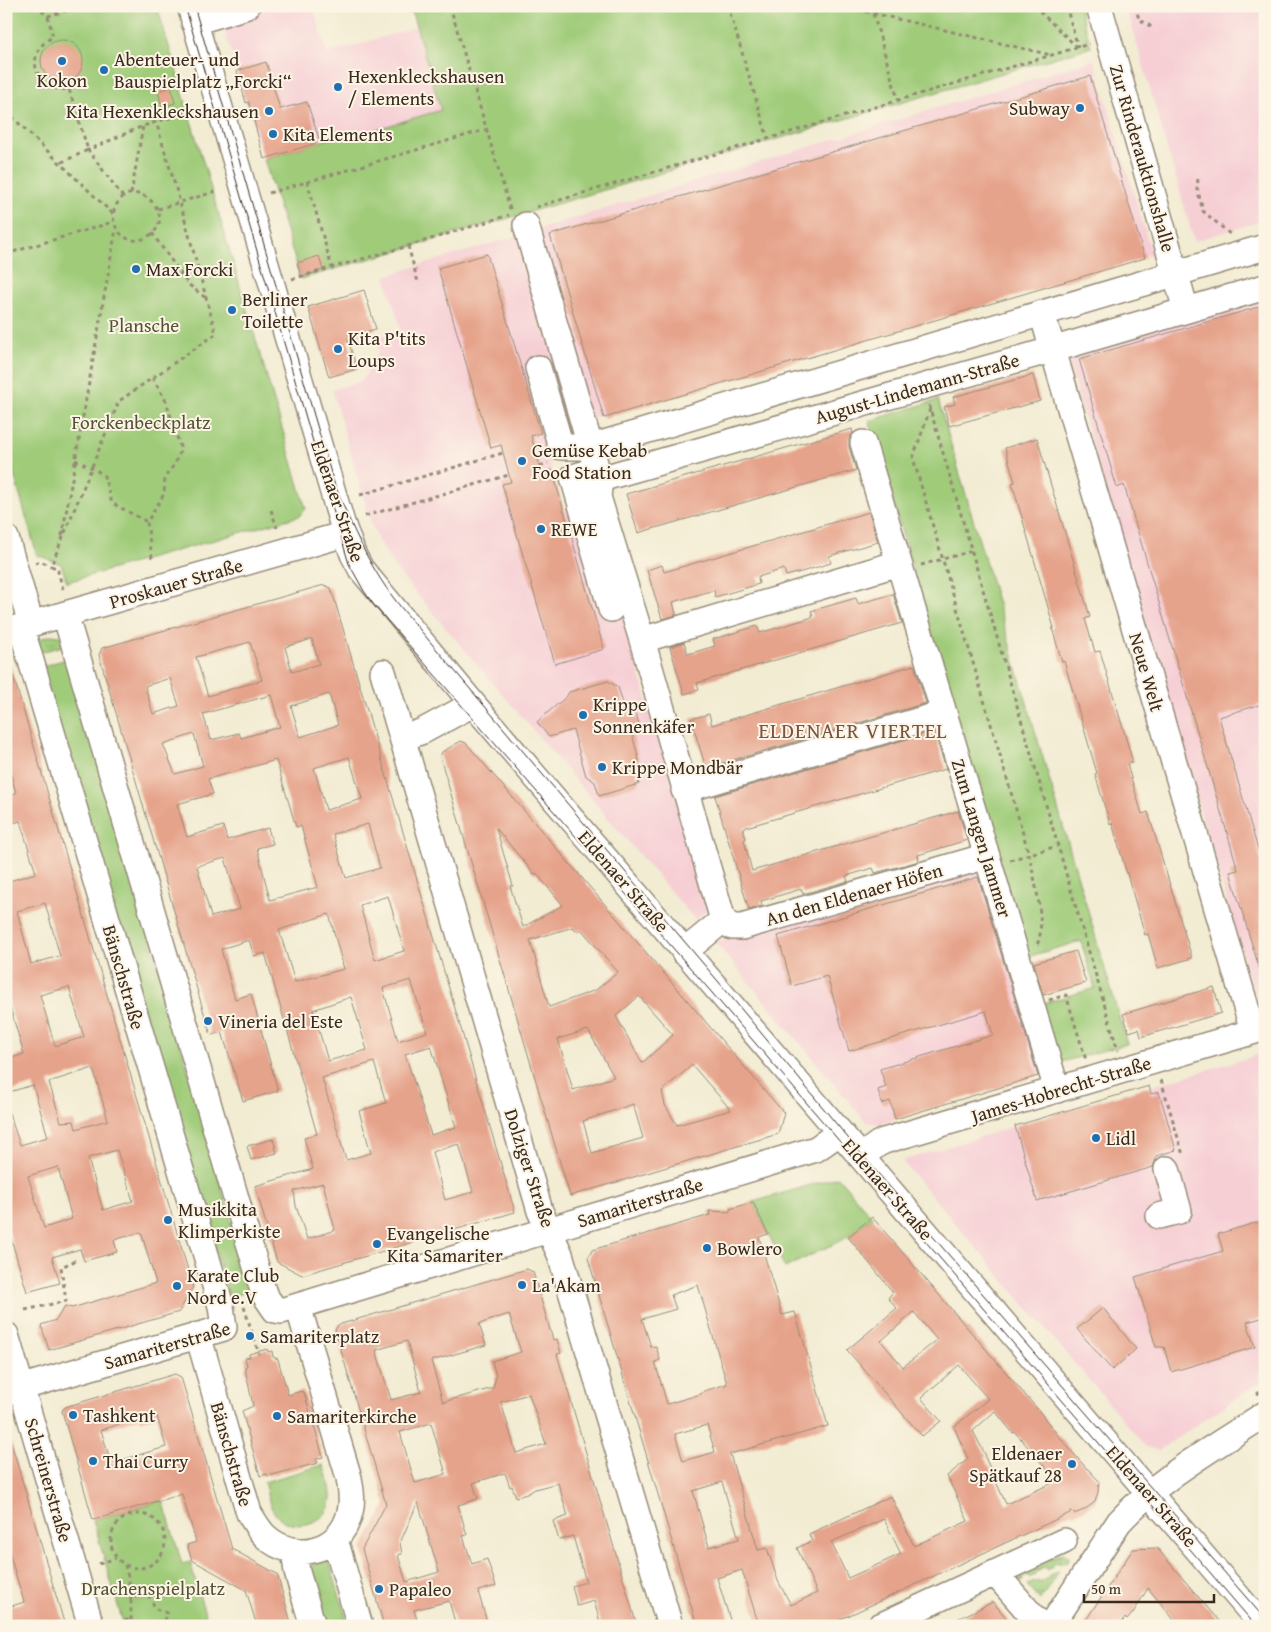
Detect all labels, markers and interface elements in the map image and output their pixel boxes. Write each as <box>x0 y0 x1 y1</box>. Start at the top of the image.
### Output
place label: Abenteuer- und Bauspielplatz „Forcki“ <box>114 45 292 95</box>
marker: Kokon <box>56 55 68 67</box>
street label: Zur Rinderauktionshalle <box>1103 61 1183 255</box>
place label: Hexenkleckshausen / Elements <box>348 62 505 112</box>
marker: Abenteuer- und Bauspielplatz „Forcki“ <box>98 64 110 76</box>
place label: Kokon <box>37 66 88 94</box>
marker: Hexenkleckshausen / Elements <box>332 81 344 93</box>
place label: Subway <box>1009 94 1071 122</box>
place label: Kita Hexenkleckshausen <box>66 97 259 125</box>
marker: Subway <box>1074 102 1086 114</box>
marker: Kita Hexenkleckshausen <box>263 105 275 117</box>
place label: Kita Elements <box>283 120 393 148</box>
marker: Kita Elements <box>267 128 279 140</box>
place label: Max Forcki <box>146 255 233 283</box>
marker: Max Forcki <box>130 263 142 275</box>
place label: Berliner Toilette <box>242 285 308 335</box>
marker: Berliner Toilette <box>226 304 238 316</box>
park label: Plansche <box>109 311 179 339</box>
place label: Kita P'tits Loups <box>348 324 426 374</box>
marker: Kita P'tits Loups <box>332 343 344 355</box>
street label: August-Lindemann-Straße <box>811 345 1023 431</box>
park label: Forckenbeckplatz <box>72 408 210 436</box>
street label: Eldenaer Straße <box>304 436 372 566</box>
place label: Gemüse Kebab Food Station <box>532 436 648 486</box>
marker: Gemüse Kebab Food Station <box>516 455 528 467</box>
place label: REWE <box>551 515 598 543</box>
marker: REWE <box>535 523 547 535</box>
street label: Proskauer Straße <box>106 551 246 615</box>
street label: Neue Welt <box>1122 629 1172 715</box>
place label: Krippe Sonnenkäfer <box>593 690 695 740</box>
marker: Krippe Sonnenkäfer <box>577 709 589 721</box>
district label: ELDENAER VIERTEL <box>758 715 948 746</box>
place label: Krippe Mondbär <box>612 753 743 781</box>
street label: Zum Langen Jammer <box>944 755 1020 921</box>
marker: Krippe Mondbär <box>596 761 608 773</box>
street label: Eldenaer Straße <box>572 824 676 938</box>
street label: An den Eldenaer Höfen <box>762 855 946 933</box>
street label: Bänschstraße <box>96 921 152 1033</box>
place label: Vineria del Este <box>218 1007 343 1035</box>
marker: Vineria del Este <box>202 1015 214 1027</box>
street label: James-Hobrecht-Straße <box>966 1048 1154 1130</box>
street label: Dolziger Straße <box>498 1105 562 1231</box>
place label: Lidl <box>1106 1124 1136 1152</box>
street label: Eldenaer Straße <box>836 1132 940 1246</box>
marker: Lidl <box>1090 1132 1102 1144</box>
street label: Samariterstraße <box>574 1170 706 1234</box>
place label: Musikkita Klimperkiste <box>178 1195 281 1245</box>
marker: Musikkita Klimperkiste <box>162 1214 174 1226</box>
place label: Evangelische Kita Samariter <box>387 1219 503 1269</box>
place label: Bowlero <box>717 1234 782 1262</box>
marker: Evangelische Kita Samariter <box>371 1238 383 1250</box>
marker: Bowlero <box>701 1242 713 1254</box>
place label: Karate Club Nord e.V <box>187 1261 280 1311</box>
place label: La'Akam <box>532 1271 601 1299</box>
marker: La'Akam <box>516 1279 528 1291</box>
marker: Karate Club Nord e.V <box>171 1280 183 1292</box>
street label: Samariterstraße <box>101 1314 234 1376</box>
place label: Samariterplatz <box>260 1322 379 1350</box>
marker: Samariterplatz <box>244 1330 256 1342</box>
street label: Bänschstraße <box>204 1398 260 1510</box>
place label: Tashkent <box>83 1401 156 1429</box>
place label: Samariterkirche <box>287 1402 417 1430</box>
marker: Tashkent <box>67 1409 79 1421</box>
marker: Samariterkirche <box>271 1410 283 1422</box>
street label: Schreinerstraße <box>18 1415 80 1546</box>
place label: Eldenaer Spätkauf 28 <box>969 1439 1062 1489</box>
street label: Eldenaer Straße <box>1100 1439 1204 1553</box>
place label: Thai Curry <box>103 1447 189 1475</box>
marker: Thai Curry <box>87 1455 99 1467</box>
marker: Eldenaer Spätkauf 28 <box>1066 1458 1078 1470</box>
scale bar <box>1084 1572 1214 1604</box>
park label: Drachenspielplatz <box>81 1574 225 1602</box>
place label: Papaleo <box>389 1575 451 1603</box>
text: 50 m <box>1091 1578 1122 1599</box>
marker: Papaleo <box>373 1583 385 1595</box>

